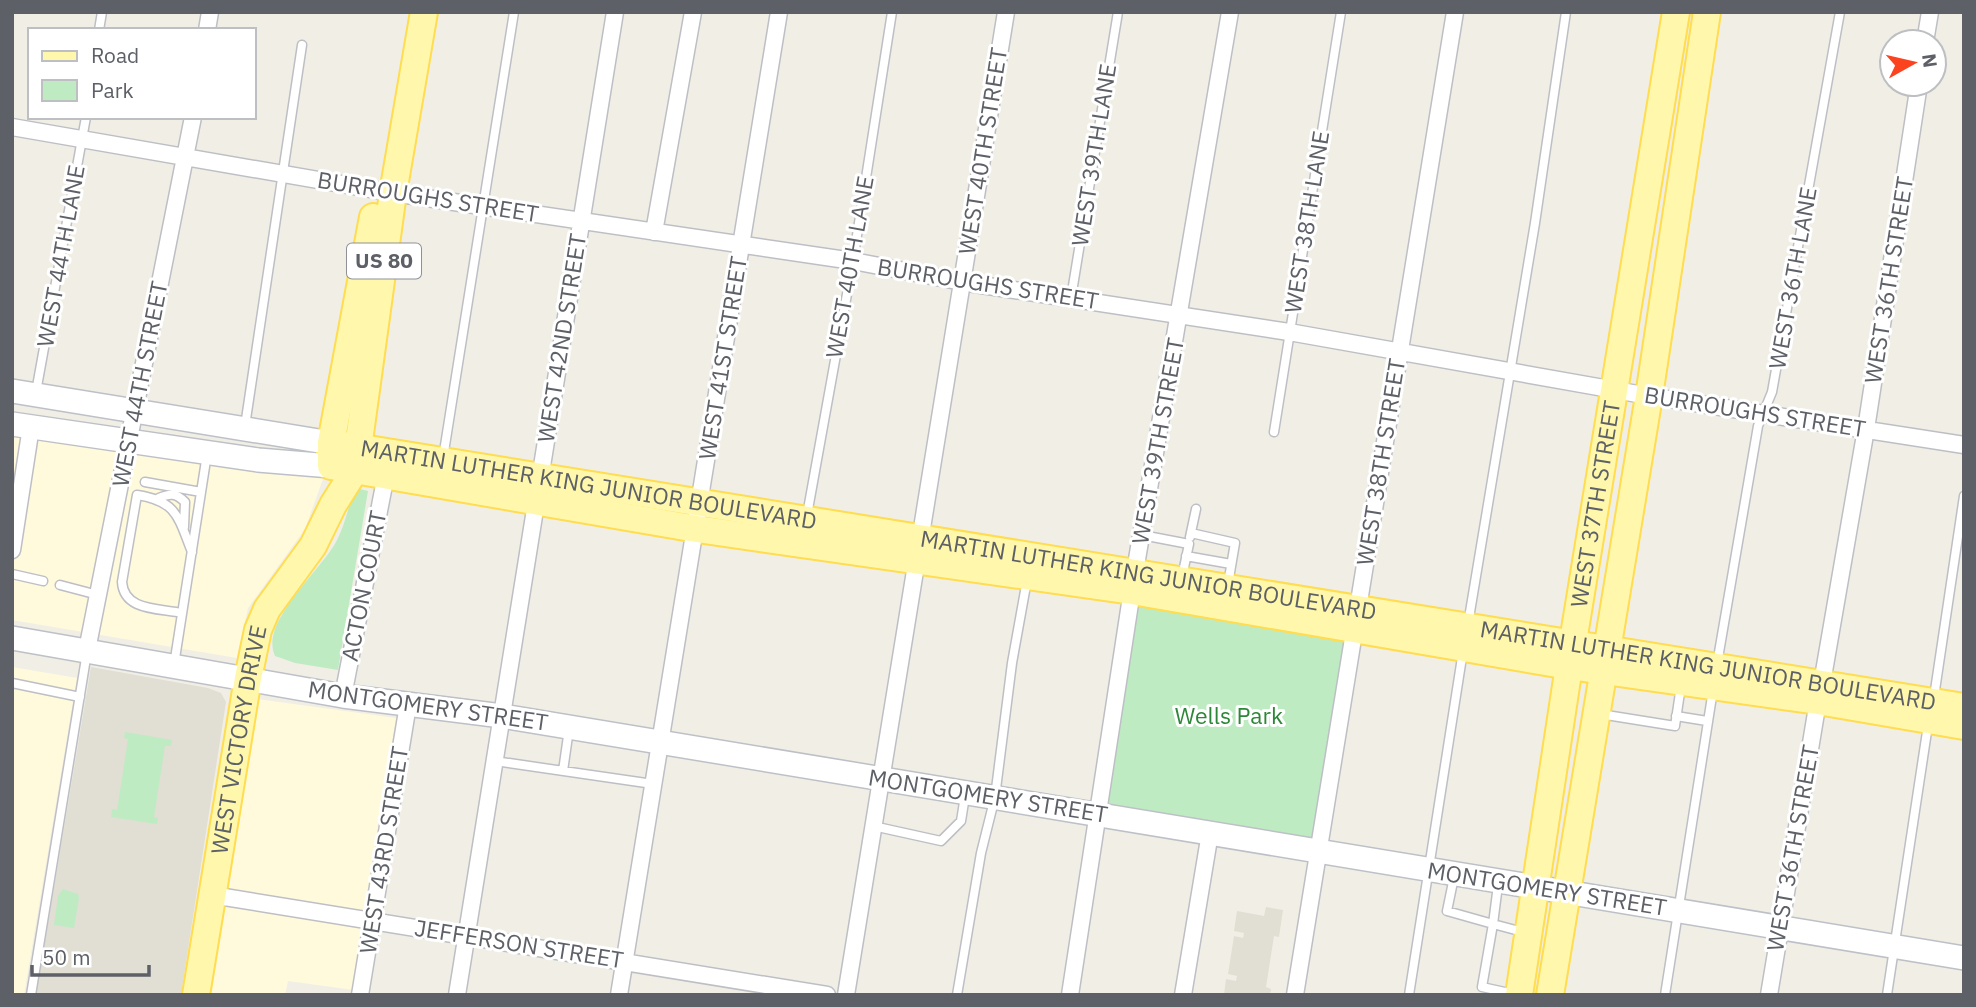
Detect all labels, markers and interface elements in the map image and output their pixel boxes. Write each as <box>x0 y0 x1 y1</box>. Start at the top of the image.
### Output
legend <box>28 28 256 119</box>
north arrow <box>1878 28 1948 98</box>
text: Road <box>91 41 139 69</box>
street label: WEST 40TH STREET <box>951 45 1013 256</box>
text: N <box>1917 52 1943 69</box>
street label: WEST 39TH LANE <box>1064 61 1122 248</box>
text: Park <box>91 76 134 104</box>
street label: WEST 38TH LANE <box>1277 128 1335 315</box>
street label: WEST 44TH LANE <box>29 162 91 349</box>
street label: BURROUGHS STREET <box>315 164 541 228</box>
street label: WEST 40TH LANE <box>818 173 880 360</box>
street label: WEST 36TH STREET <box>1857 174 1919 385</box>
street label: WEST 36TH LANE <box>1761 184 1823 371</box>
street label: WEST 42ND STREET <box>530 231 592 444</box>
road number: US 80 <box>347 244 421 278</box>
street label: BURROUGHS STREET <box>875 251 1101 315</box>
street label: WEST 41ST STREET <box>691 254 753 462</box>
street label: WEST 44TH STREET <box>104 278 174 489</box>
street label: WEST 39TH STREET <box>1124 335 1190 546</box>
street label: WEST 38TH STREET <box>1349 356 1411 567</box>
street label: BURROUGHS STREET <box>1642 379 1868 443</box>
street label: WEST 37TH STREET <box>1563 398 1626 609</box>
street label: MARTIN LUTHER KING JUNIOR BOULEVARD <box>359 432 819 535</box>
street label: ACTON COURT <box>334 508 392 664</box>
street label: MARTIN LUTHER KING JUNIOR BOULEVARD <box>918 523 1379 626</box>
street label: MARTIN LUTHER KING JUNIOR BOULEVARD <box>1478 613 1938 716</box>
street label: WEST VICTORY DRIVE <box>203 622 273 856</box>
street label: MONTGOMERY STREET <box>306 673 550 737</box>
park label: Wells Park <box>1175 700 1283 730</box>
street label: WEST 36TH STREET <box>1759 742 1825 953</box>
street label: WEST 43RD STREET <box>352 744 414 956</box>
street label: MONTGOMERY STREET <box>866 761 1110 829</box>
street label: MONTGOMERY STREET <box>1425 854 1669 922</box>
street label: JEFFERSON STREET <box>412 912 626 974</box>
scale bar <box>32 934 149 978</box>
text: 50 m <box>42 943 91 971</box>

